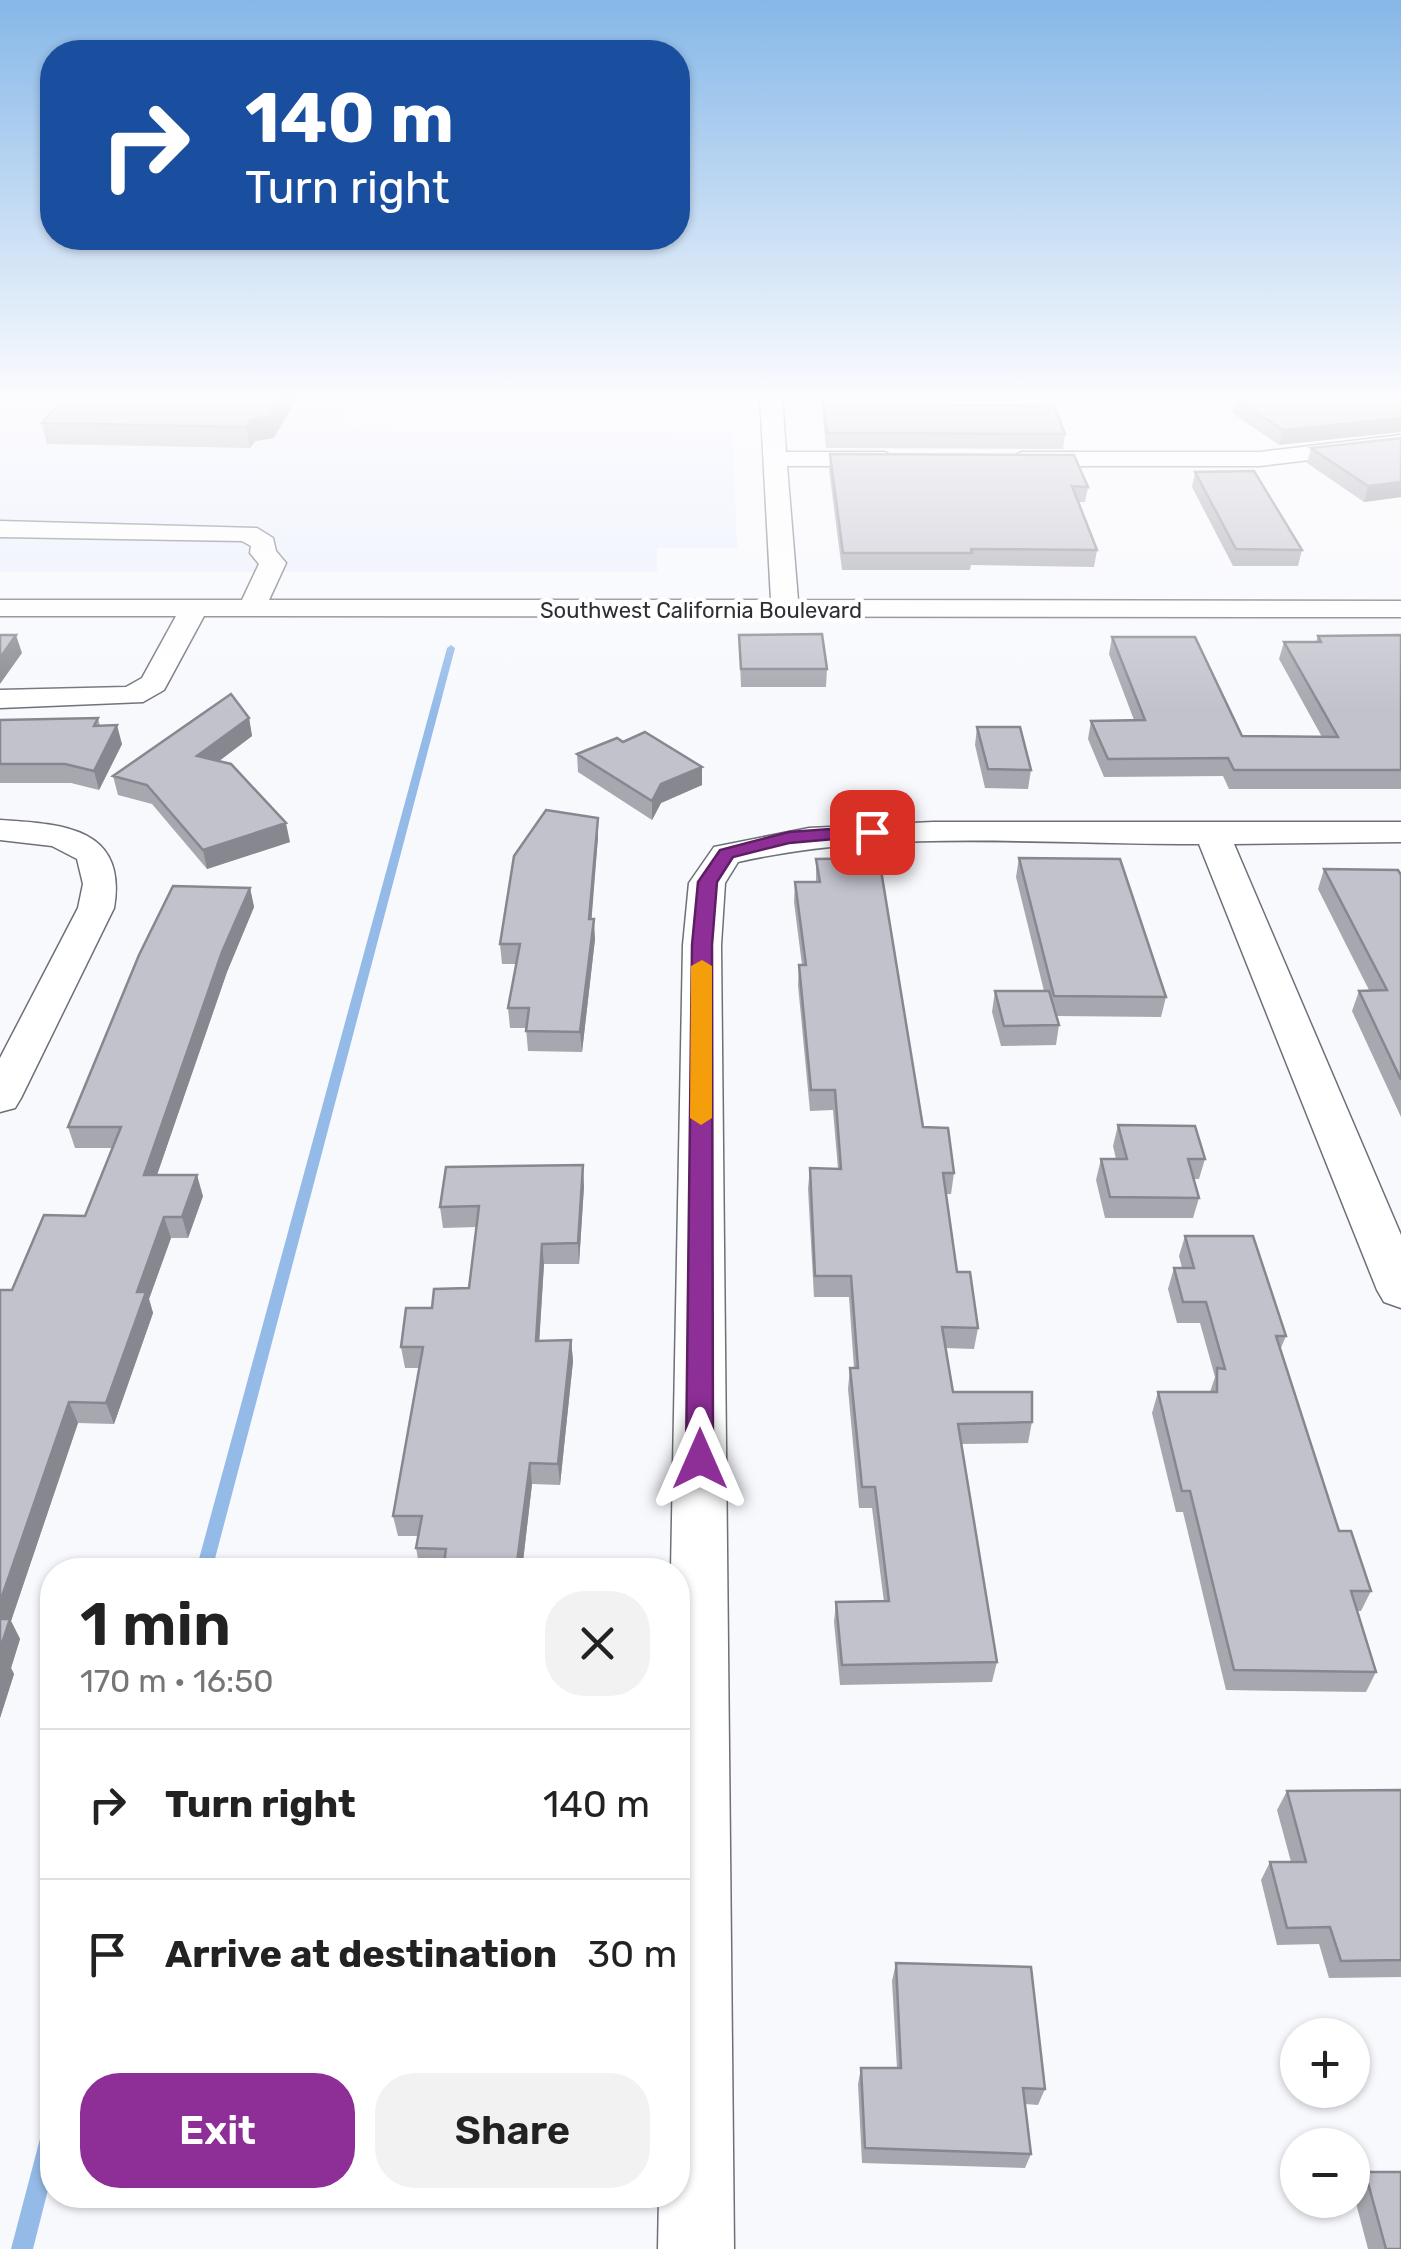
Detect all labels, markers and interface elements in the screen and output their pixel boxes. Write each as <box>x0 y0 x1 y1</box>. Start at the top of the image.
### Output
text: 140 m <box>245 77 454 160</box>
icon: right <box>80 80 210 210</box>
text: Turn right <box>245 161 449 214</box>
street label: Southwest California Boulevard <box>540 597 862 624</box>
pin <box>830 790 915 875</box>
icon: arrive <box>845 805 900 860</box>
position arrow <box>648 1407 752 1511</box>
text: 1 min <box>80 1589 231 1660</box>
button: close <box>545 1591 650 1696</box>
text: 170 m · 16:50 <box>80 1662 273 1700</box>
icon: right <box>80 1777 135 1832</box>
text: Turn right <box>165 1781 356 1827</box>
text: 140 m <box>543 1781 650 1827</box>
icon: arrive <box>80 1927 135 1982</box>
text: Arrive at destination <box>165 1931 557 1977</box>
text: 30 m <box>587 1931 677 1977</box>
map controls <box>1280 2018 1370 2218</box>
button: + <box>1280 2018 1370 2108</box>
button: Exit <box>80 2073 355 2188</box>
button: Share <box>375 2073 650 2188</box>
button: − <box>1280 2128 1370 2218</box>

